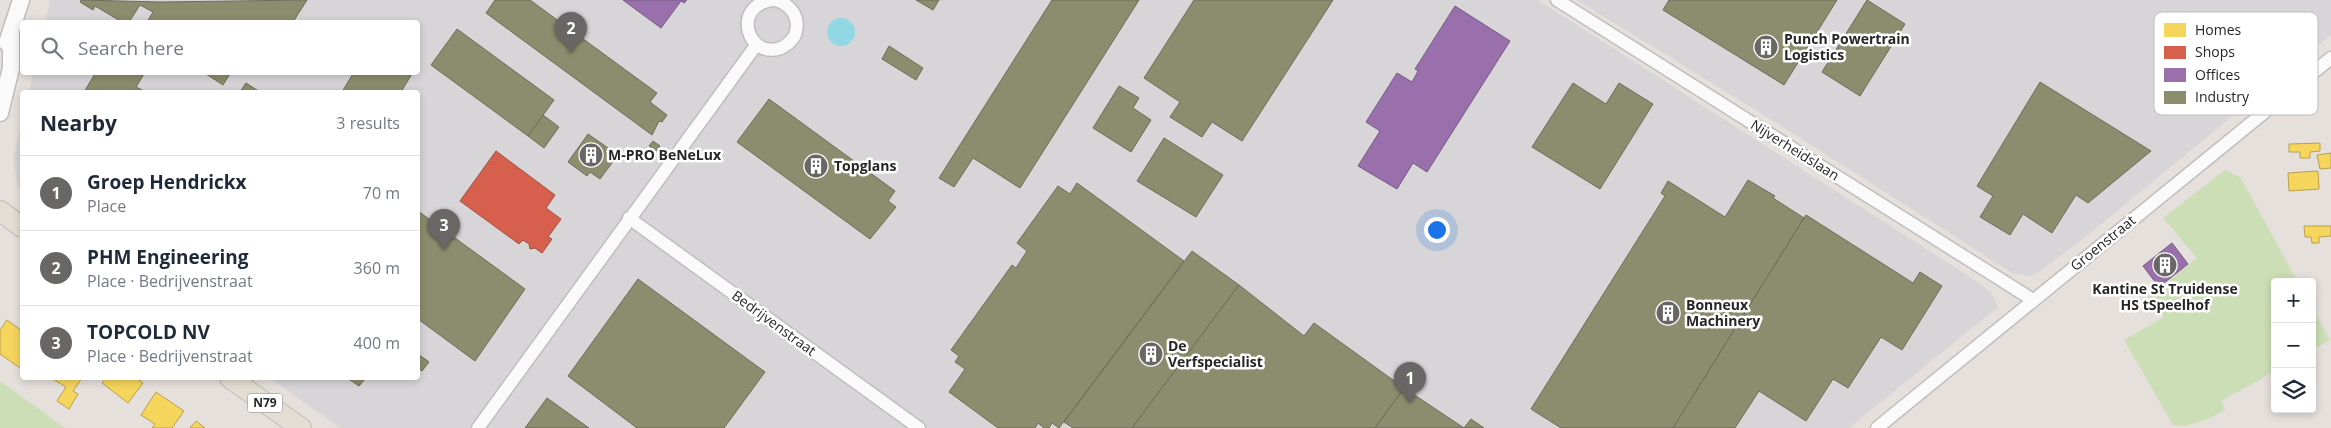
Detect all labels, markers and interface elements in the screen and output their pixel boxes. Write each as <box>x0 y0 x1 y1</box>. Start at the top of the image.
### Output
pin: 2 <box>555 12 587 53</box>
legend <box>2154 12 2318 115</box>
search box <box>20 20 420 75</box>
text: Homes <box>2195 20 2242 39</box>
place label: Punch Powertrain Logistics <box>1784 29 1910 64</box>
icon: search <box>38 34 66 62</box>
building icon: Punch Powertrain Logistics <box>1753 34 1779 60</box>
text: Search here <box>78 35 184 61</box>
text: Shops <box>2195 42 2235 61</box>
text: Offices <box>2195 65 2240 84</box>
text: Industry <box>2195 87 2250 106</box>
text: Nearby <box>40 109 117 137</box>
text: 3 results <box>336 112 400 134</box>
street label: Nijverheidslaan <box>1747 115 1843 184</box>
building icon: M-PRO BeNeLux <box>578 142 604 168</box>
place label: M-PRO BeNeLux <box>608 145 722 164</box>
building icon: Topglans <box>803 153 829 179</box>
place label: Topglans <box>834 156 896 175</box>
text: Groep Hendrickx <box>87 169 247 195</box>
text: 1 <box>51 182 61 204</box>
text: 70 m <box>363 182 400 204</box>
text: Place <box>87 195 126 217</box>
pin: 3 <box>428 209 460 250</box>
street label: Groenstraat <box>2066 210 2139 275</box>
your location <box>1424 217 1450 243</box>
text: PHM Engineering <box>87 244 249 270</box>
building icon: Kantine St Truidense HS tSpeelhof <box>2152 252 2178 278</box>
text: 2 <box>51 257 61 279</box>
text: 360 m <box>354 257 400 279</box>
text: Place · Bedrijvenstraat <box>87 270 253 292</box>
map controls <box>2271 278 2316 413</box>
button: + <box>2271 278 2316 323</box>
place label: Kantine St Truidense HS tSpeelhof <box>2092 279 2238 314</box>
street label: Bedrijvenstraat <box>728 286 820 360</box>
place label: Bonneux Machinery <box>1686 295 1760 330</box>
building icon: Bonneux Machinery <box>1655 300 1681 326</box>
text: TOPCOLD NV <box>87 319 210 345</box>
button: − <box>2271 323 2316 368</box>
text: 3 <box>51 332 61 354</box>
text: 400 m <box>354 332 400 354</box>
place label: De Verfspecialist <box>1168 336 1263 371</box>
building icon: De Verfspecialist <box>1138 341 1164 367</box>
text: Place · Bedrijvenstraat <box>87 345 253 367</box>
pin: 1 <box>1394 362 1426 403</box>
button: layers <box>2271 368 2316 413</box>
road number: N79 <box>248 393 282 412</box>

